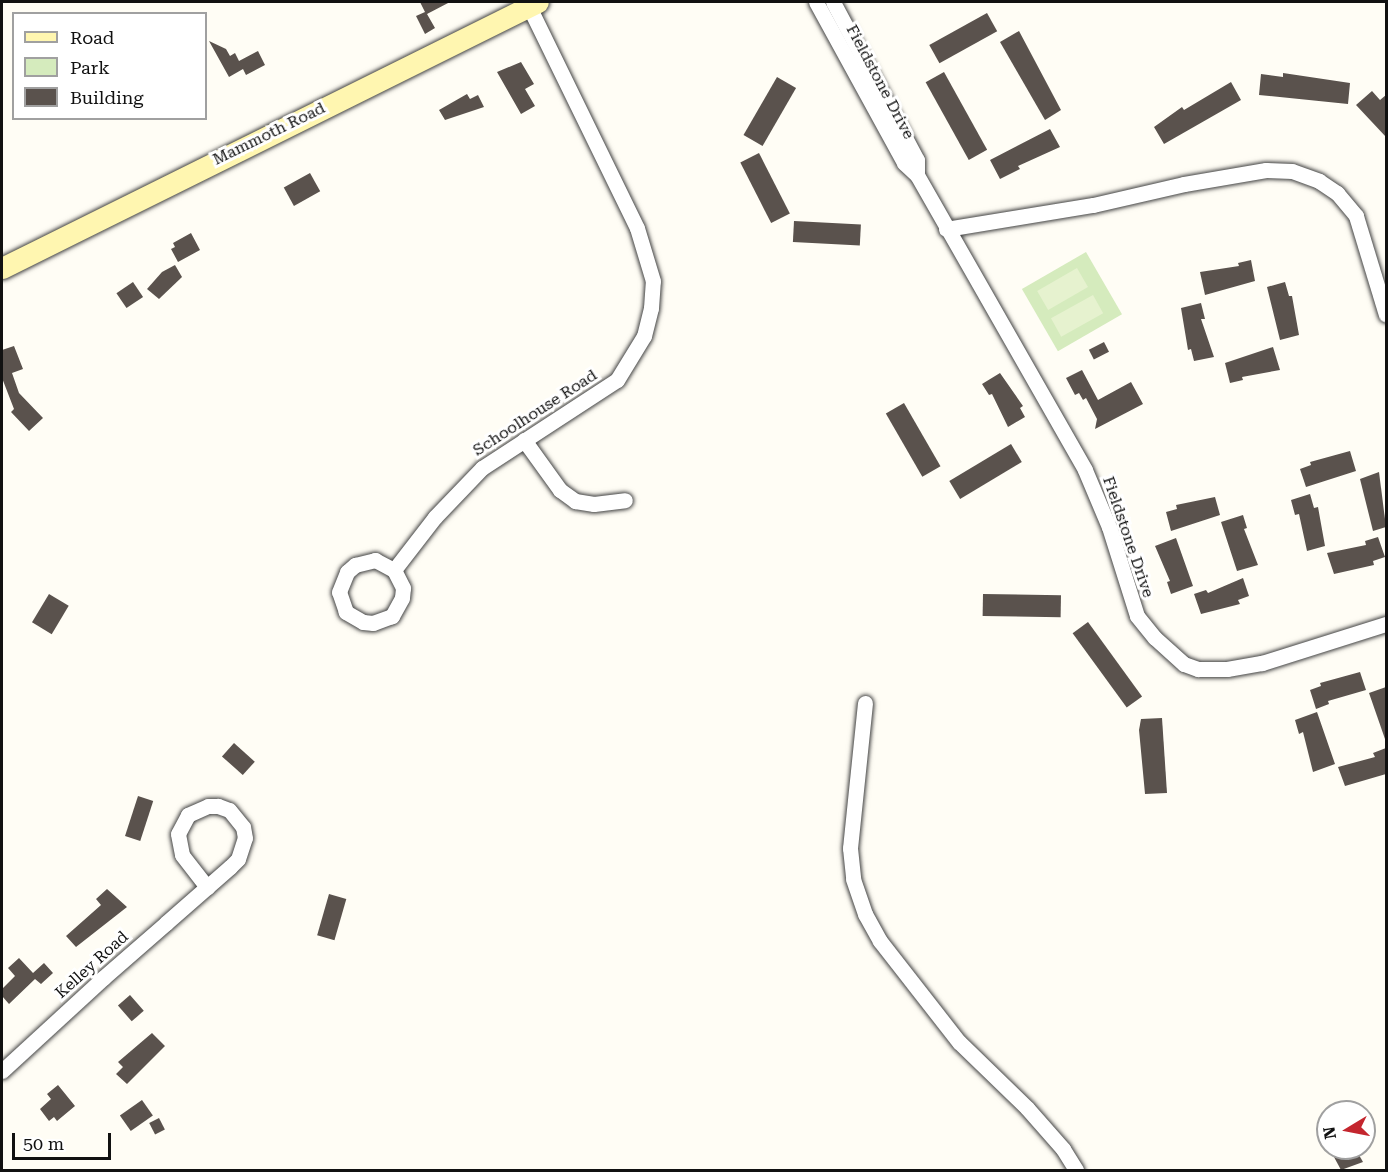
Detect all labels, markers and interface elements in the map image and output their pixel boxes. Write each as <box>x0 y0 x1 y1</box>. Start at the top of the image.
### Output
legend <box>12 12 207 120</box>
street label: Fieldstone Drive <box>842 22 918 142</box>
text: Road <box>70 27 114 48</box>
text: Park <box>70 57 110 78</box>
text: Building <box>70 87 144 108</box>
street label: Mammoth Road <box>210 99 328 169</box>
street label: Schoolhouse Road <box>469 366 601 460</box>
street label: Fieldstone Drive <box>1098 474 1158 600</box>
street label: Kelley Road <box>52 927 132 1003</box>
north arrow <box>1316 1100 1376 1160</box>
scale bar <box>15 1121 114 1159</box>
text: N <box>1319 1125 1340 1141</box>
text: 50 m <box>23 1133 64 1154</box>

